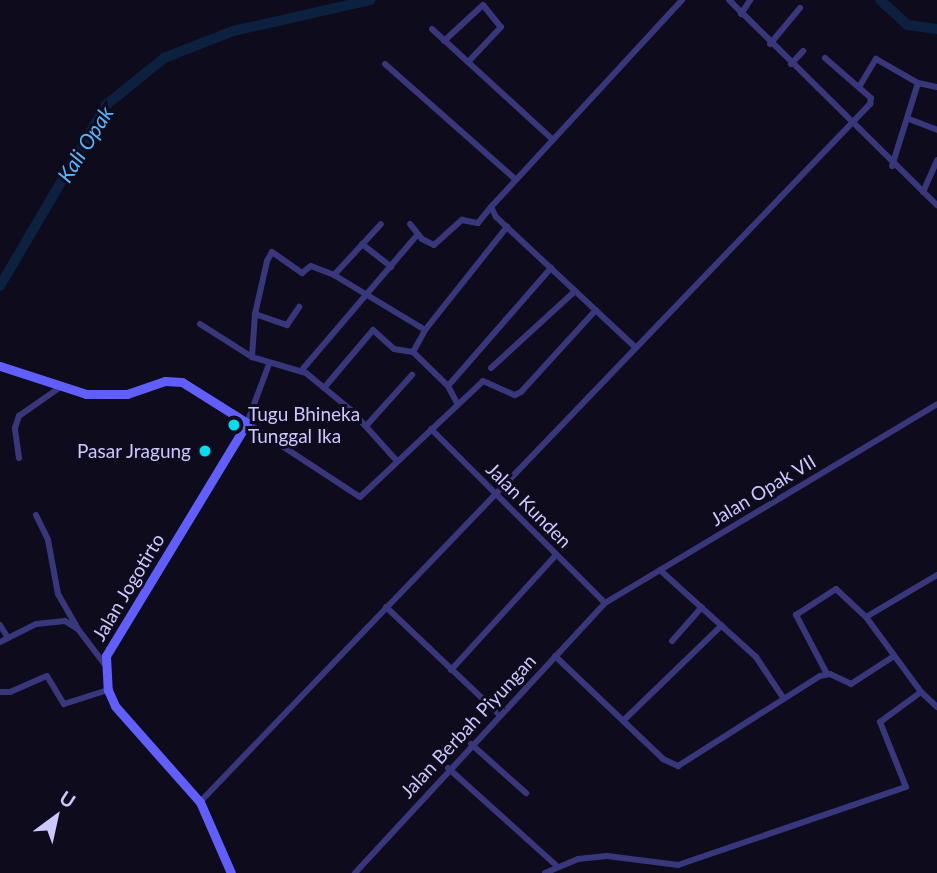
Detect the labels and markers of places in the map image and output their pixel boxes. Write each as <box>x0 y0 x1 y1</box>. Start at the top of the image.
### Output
place label: Tugu Bhineka Tunggal Ika <box>248 403 360 447</box>
marker: Tugu Bhineka Tunggal Ika <box>226 417 242 433</box>
place label: Pasar Jragung <box>76 440 191 462</box>
marker: Pasar Jragung <box>197 443 213 459</box>

